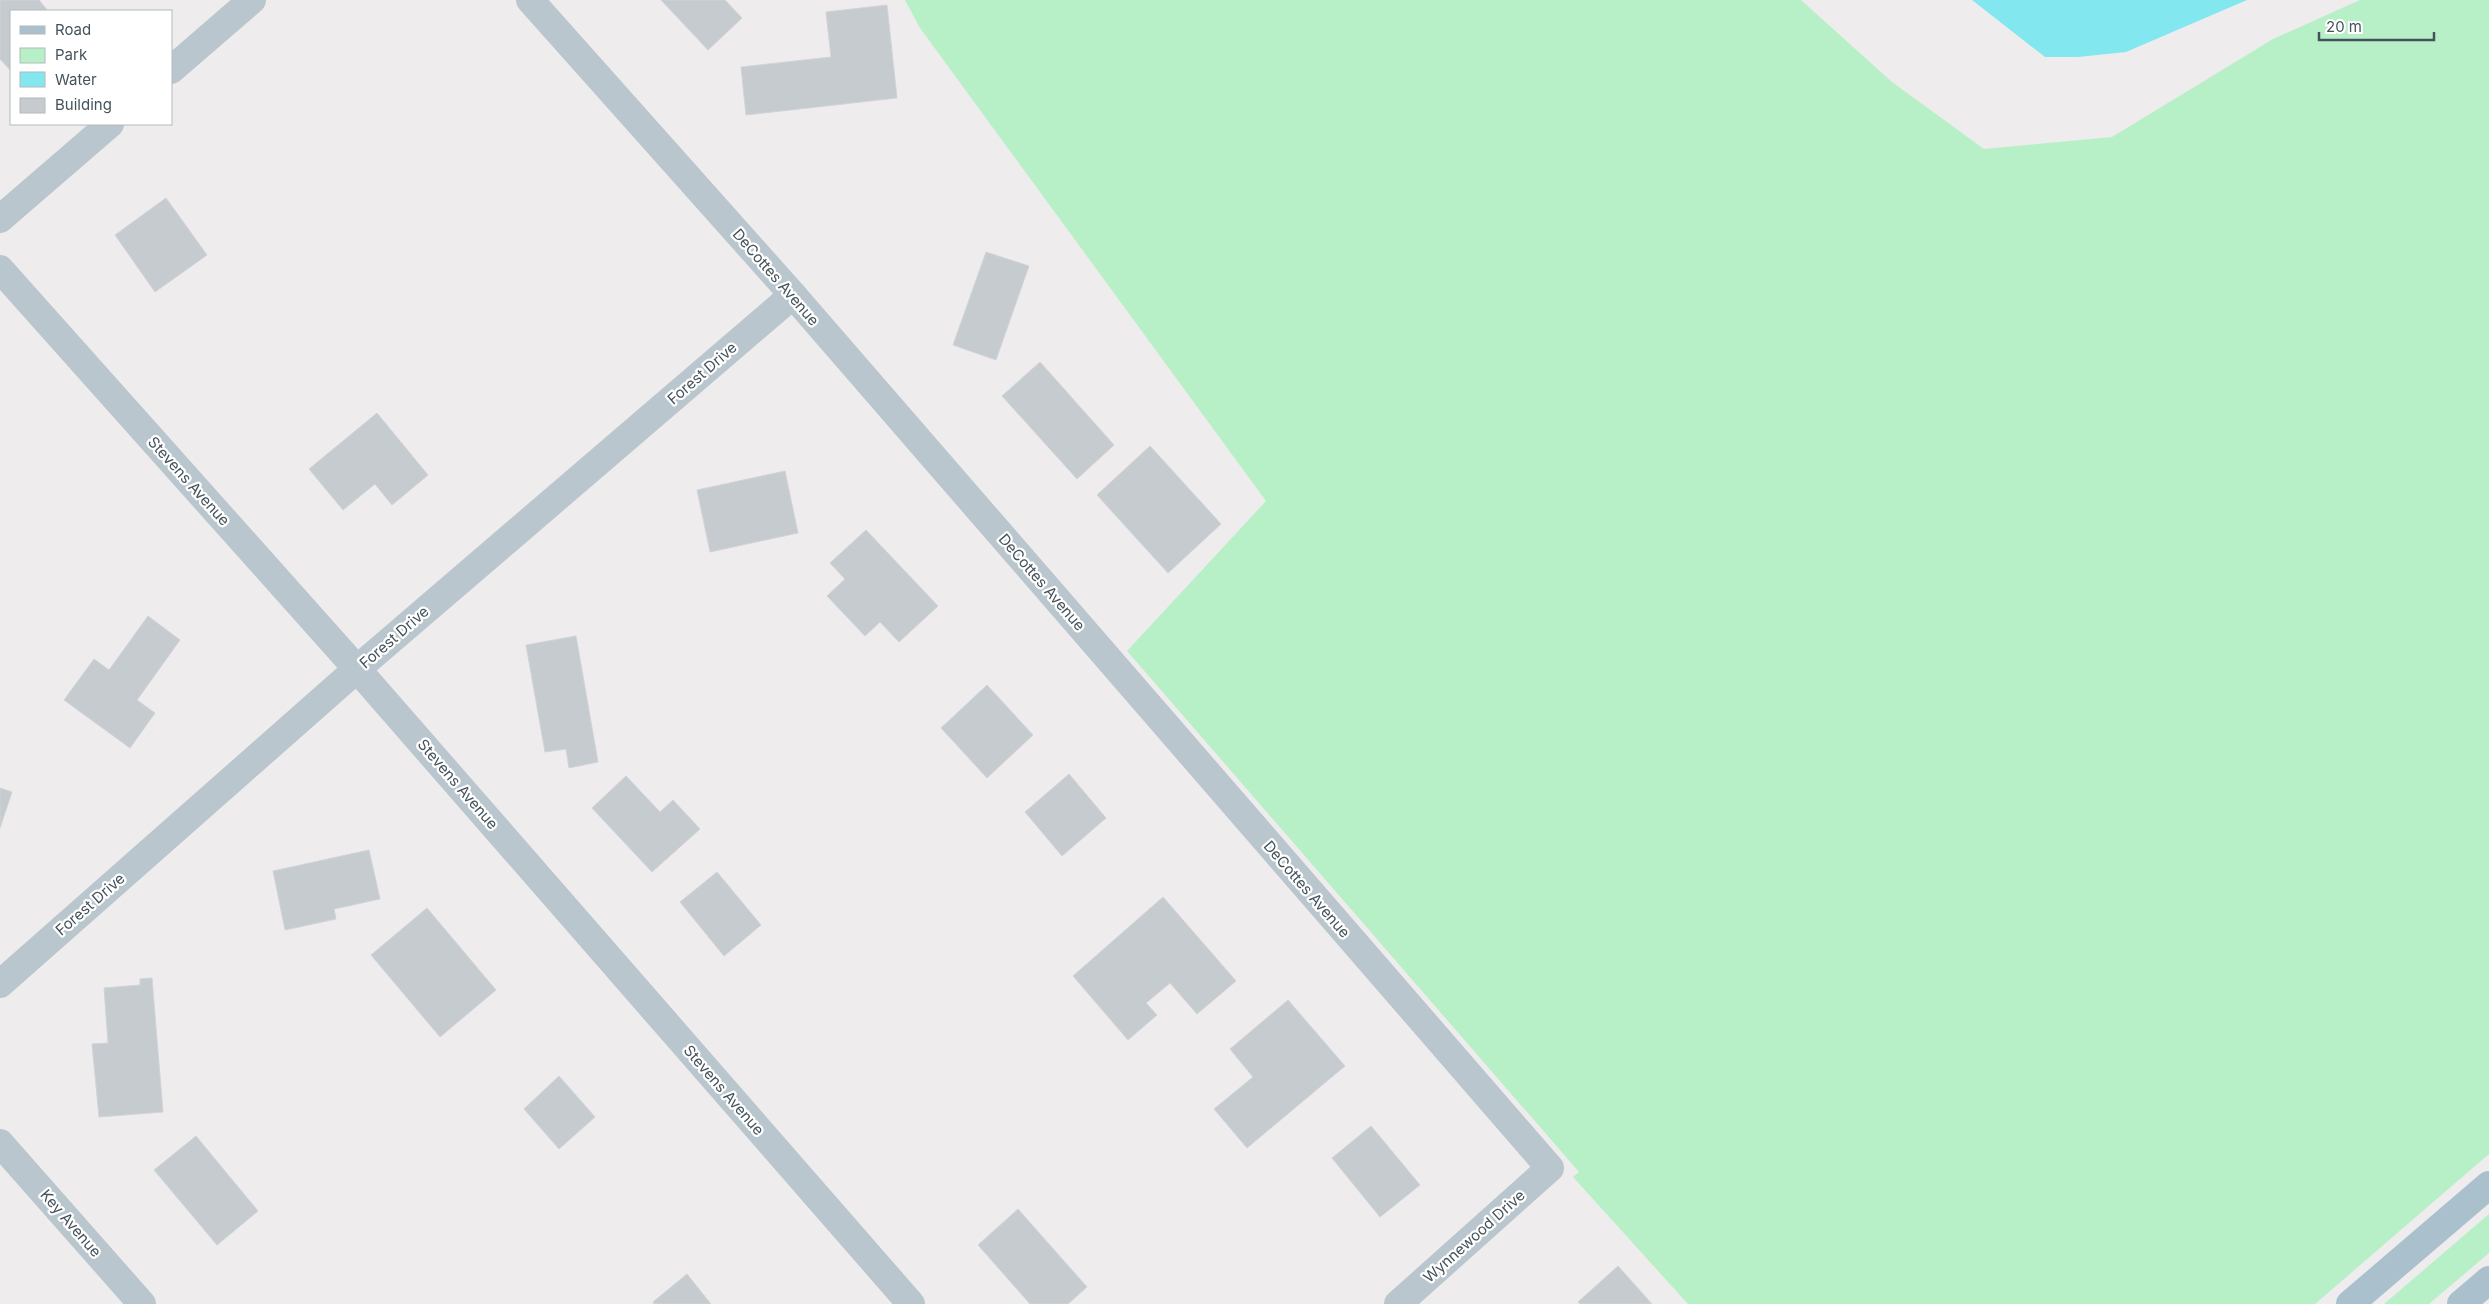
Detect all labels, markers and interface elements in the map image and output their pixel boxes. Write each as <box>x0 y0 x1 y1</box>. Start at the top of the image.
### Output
legend <box>10 10 172 125</box>
scale bar <box>2319 10 2434 42</box>
text: 20 m <box>2326 17 2362 36</box>
text: Road <box>55 20 91 39</box>
text: Park <box>55 45 88 64</box>
text: Water <box>55 70 97 89</box>
text: Building <box>55 95 112 114</box>
street label: DeCottes Avenue <box>729 225 823 329</box>
street label: Forest Drive <box>663 338 741 408</box>
street label: Stevens Avenue <box>144 432 234 530</box>
street label: DeCottes Avenue <box>995 530 1089 634</box>
street label: Forest Drive <box>355 602 433 672</box>
street label: Stevens Avenue <box>414 735 502 833</box>
street label: DeCottes Avenue <box>1260 837 1354 941</box>
street label: Forest Drive <box>51 869 129 939</box>
street label: Stevens Avenue <box>680 1041 768 1139</box>
street label: Key Avenue <box>37 1185 105 1261</box>
street label: Wynnewood Drive <box>1419 1185 1529 1287</box>

